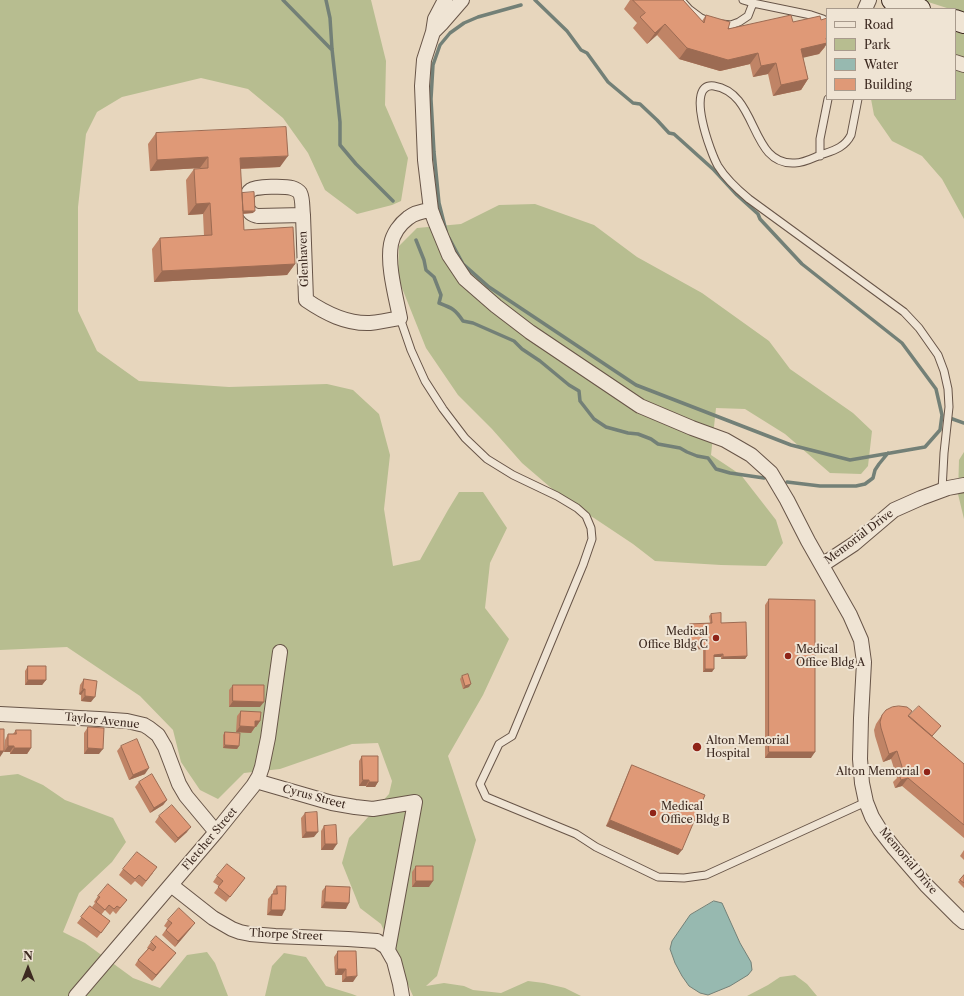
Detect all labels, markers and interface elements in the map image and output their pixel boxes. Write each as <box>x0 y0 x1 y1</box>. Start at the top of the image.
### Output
legend <box>826 8 956 100</box>
text: Road <box>864 17 894 32</box>
text: Park <box>864 37 890 52</box>
text: Water <box>864 57 898 72</box>
text: Building <box>864 77 912 92</box>
street label: Glenhaven <box>296 231 312 287</box>
street label: Memorial Drive <box>822 507 896 567</box>
place label: Medical Office Bldg C <box>639 625 708 651</box>
marker: Medical Office Bldg C <box>711 633 721 643</box>
place label: Medical Office Bldg A <box>796 643 865 669</box>
marker: Medical Office Bldg A <box>783 651 793 661</box>
street label: Taylor Avenue <box>64 710 140 732</box>
place label: Alton Memorial Hospital <box>706 734 789 760</box>
marker: Alton Memorial Hospital <box>691 741 703 753</box>
place label: Alton Memorial <box>836 765 919 779</box>
marker: Alton Memorial <box>922 767 932 777</box>
street label: Cyrus Street <box>281 782 347 812</box>
place label: Medical Office Bldg B <box>661 800 730 826</box>
street label: Fletcher Street <box>180 805 240 873</box>
marker: Medical Office Bldg B <box>648 808 658 818</box>
street label: Memorial Drive <box>876 825 940 897</box>
street label: Thorpe Street <box>249 926 323 944</box>
north arrow <box>8 948 48 988</box>
text: N <box>23 949 33 963</box>

